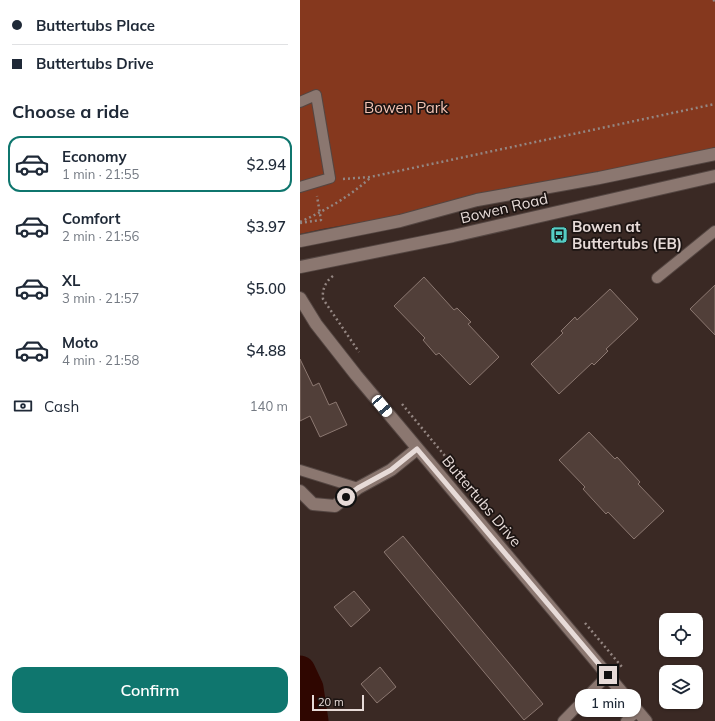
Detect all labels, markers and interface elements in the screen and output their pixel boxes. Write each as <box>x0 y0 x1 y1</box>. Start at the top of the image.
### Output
text: Buttertubs Place <box>36 16 155 35</box>
text: Buttertubs Drive <box>36 54 154 73</box>
park label: Bowen Park <box>364 98 448 117</box>
text: Choose a ride <box>12 100 129 123</box>
icon: car <box>14 146 50 182</box>
text: Economy <box>62 147 127 166</box>
text: $2.94 <box>246 155 286 174</box>
text: 1 min · 21:55 <box>62 166 139 182</box>
street label: Bowen Road <box>458 189 550 227</box>
icon: car <box>14 208 50 244</box>
text: Comfort <box>62 209 120 228</box>
text: $3.97 <box>246 217 286 236</box>
place label: Bowen at Buttertubs (EB) <box>572 217 682 253</box>
bus stop icon: Bowen at Buttertubs (EB) <box>549 225 569 245</box>
text: 2 min · 21:56 <box>62 228 139 244</box>
icon: car <box>14 270 50 306</box>
text: XL <box>62 271 80 290</box>
text: $5.00 <box>246 279 286 298</box>
text: 3 min · 21:57 <box>62 290 139 306</box>
icon: car <box>14 332 50 368</box>
text: Moto <box>62 333 98 352</box>
text: $4.88 <box>246 341 286 360</box>
text: 4 min · 21:58 <box>62 352 139 368</box>
car <box>370 393 394 419</box>
icon: cash <box>12 395 34 417</box>
text: Cash <box>44 397 79 416</box>
text: 140 m <box>250 398 288 414</box>
street label: Buttertubs Drive <box>438 451 526 551</box>
route start <box>337 488 355 506</box>
map controls <box>659 613 703 709</box>
button: locate <box>659 613 703 657</box>
button: layers <box>659 665 703 709</box>
route end <box>599 666 617 684</box>
button: Confirm <box>12 667 288 713</box>
callout: 1 min <box>575 689 641 717</box>
scale bar <box>312 693 364 712</box>
text: 20 m <box>318 695 344 709</box>
text: 1 min <box>591 695 625 711</box>

